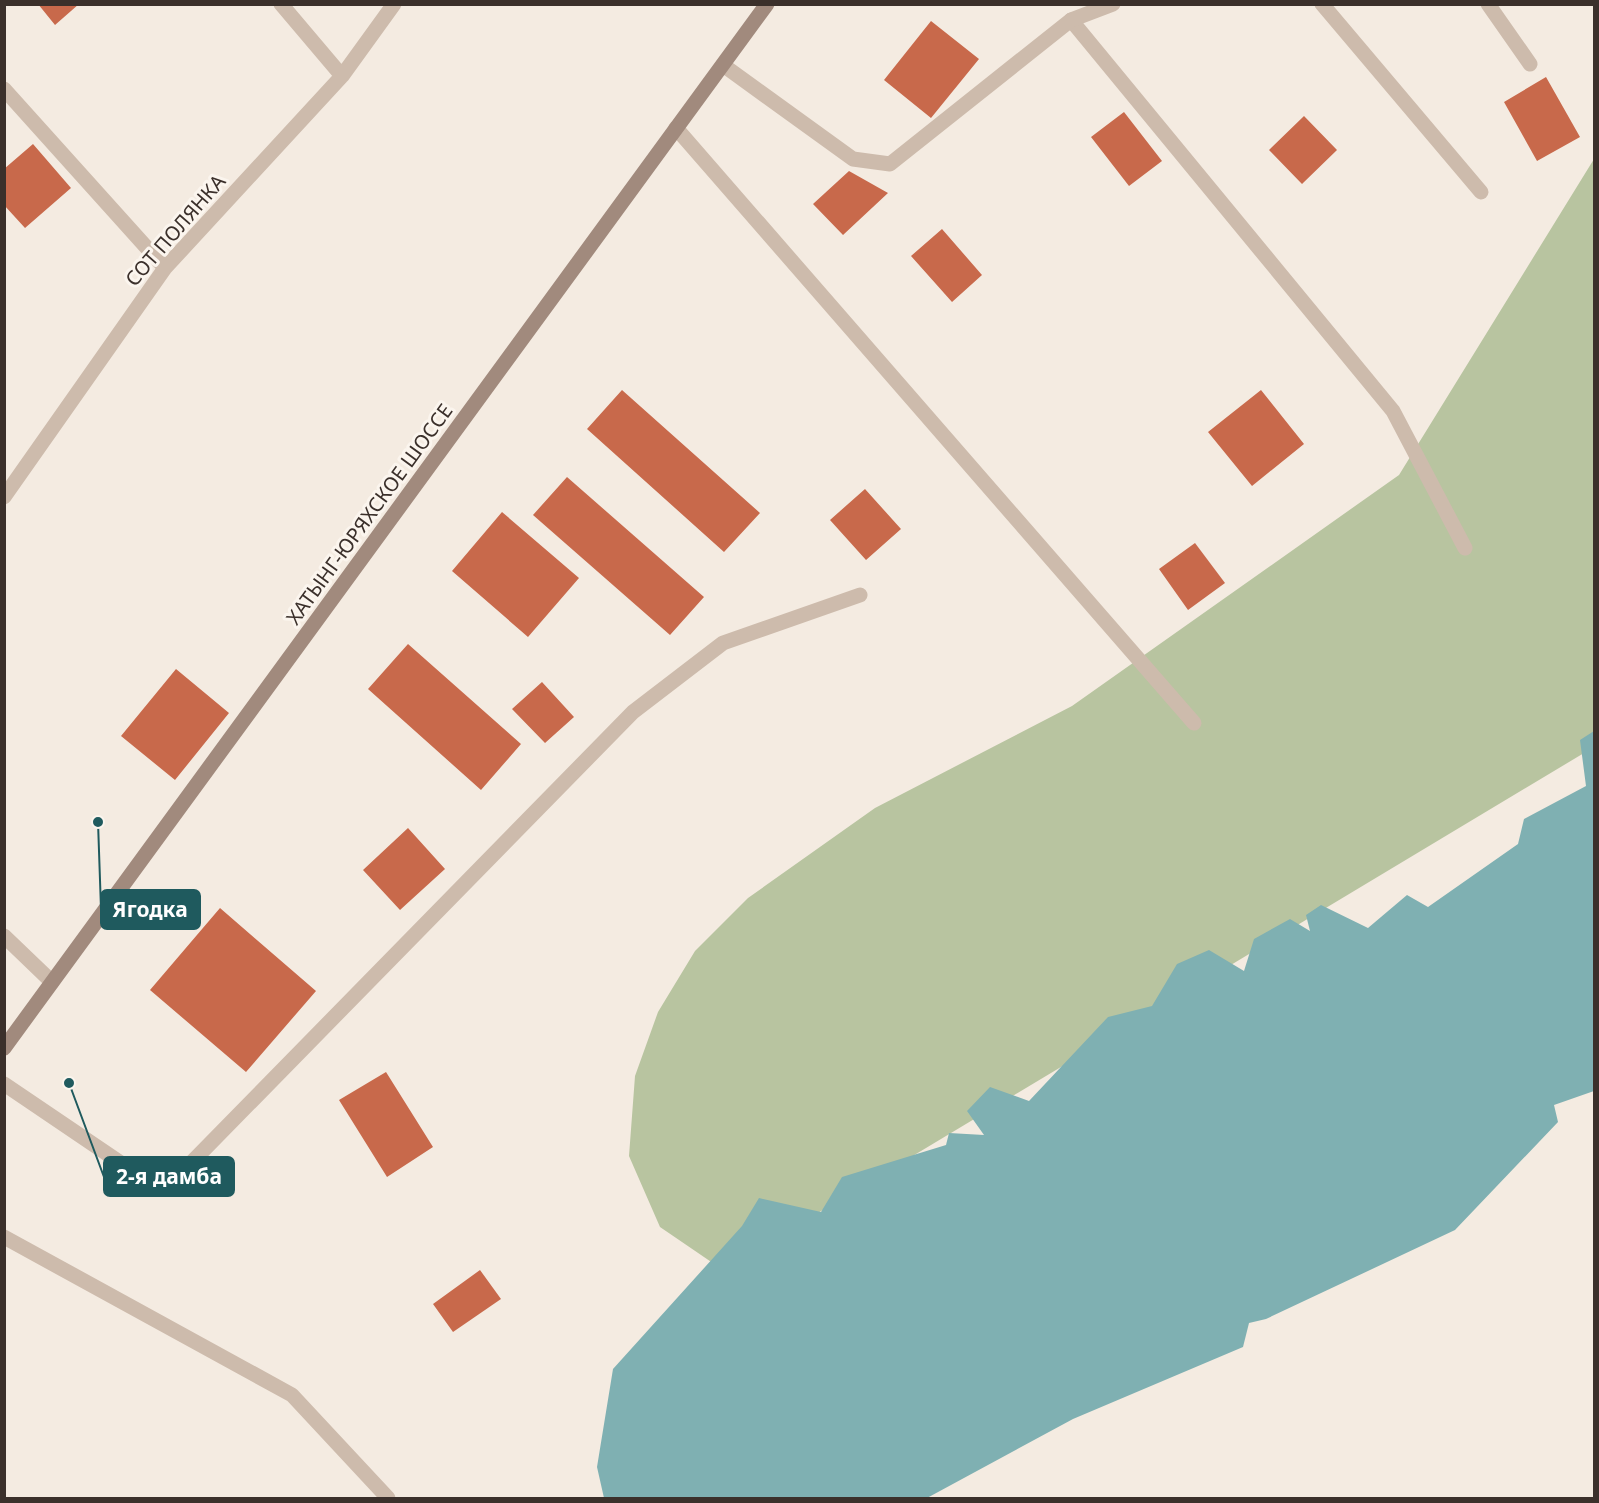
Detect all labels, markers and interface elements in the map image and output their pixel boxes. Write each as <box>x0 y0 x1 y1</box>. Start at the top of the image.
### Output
street label: СОТ ПОЛЯНКА <box>119 168 231 292</box>
street label: ХАТЫНГ-ЮРЯХСКОЕ ШОССЕ <box>280 398 458 630</box>
callout: Ягодка <box>101 890 200 929</box>
text: Ягодка <box>112 895 188 923</box>
callout: 2-я дамба <box>104 1157 234 1196</box>
text: 2-я дамба <box>116 1162 222 1190</box>

